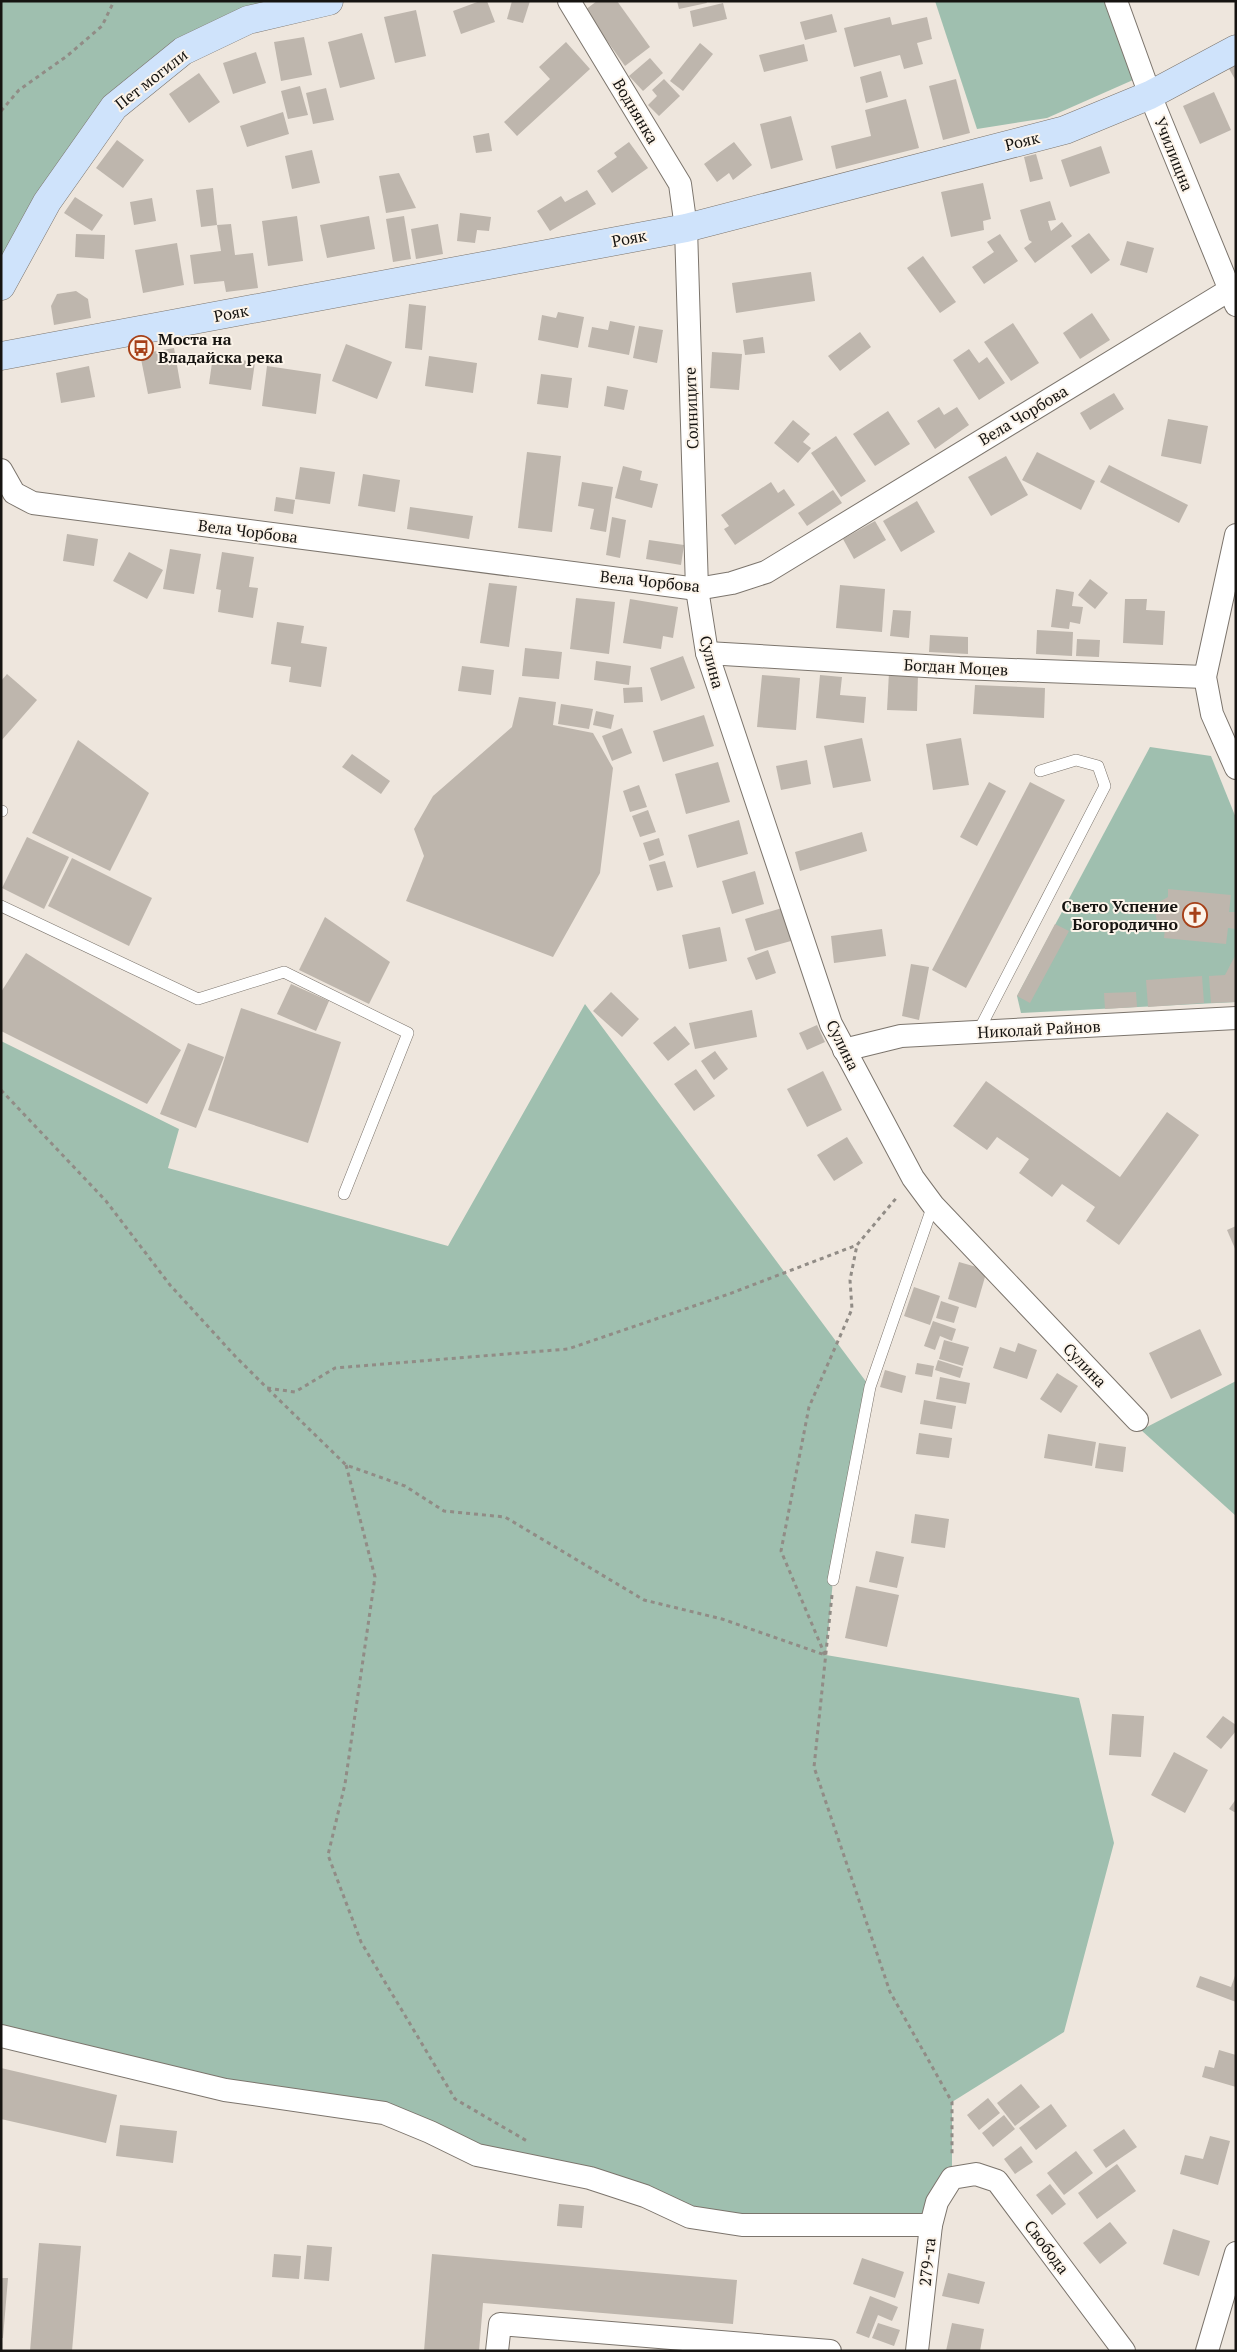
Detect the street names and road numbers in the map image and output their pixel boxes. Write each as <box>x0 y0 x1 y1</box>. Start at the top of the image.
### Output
street label: Пет могили <box>110 44 192 114</box>
street label: Воднянка <box>608 74 664 148</box>
street label: Училищна <box>1149 114 1199 194</box>
street label: Рояк <box>1002 126 1042 156</box>
street label: Рояк <box>610 224 649 252</box>
street label: Рояк <box>212 299 251 327</box>
street label: Солниците <box>679 367 703 449</box>
street label: Вела Чорбова <box>974 380 1072 450</box>
street label: Вела Чорбова <box>197 514 299 548</box>
street label: Вела Чорбова <box>599 565 701 597</box>
street label: Сулина <box>694 633 730 691</box>
street label: Богдан Моцев <box>903 653 1009 681</box>
street label: Николай Райнов <box>977 1015 1101 1043</box>
street label: Сулина <box>821 1016 865 1074</box>
street label: Сулина <box>1058 1338 1112 1392</box>
street label: Свобода <box>1020 2216 1074 2278</box>
street label: 279-та <box>914 2237 940 2287</box>

